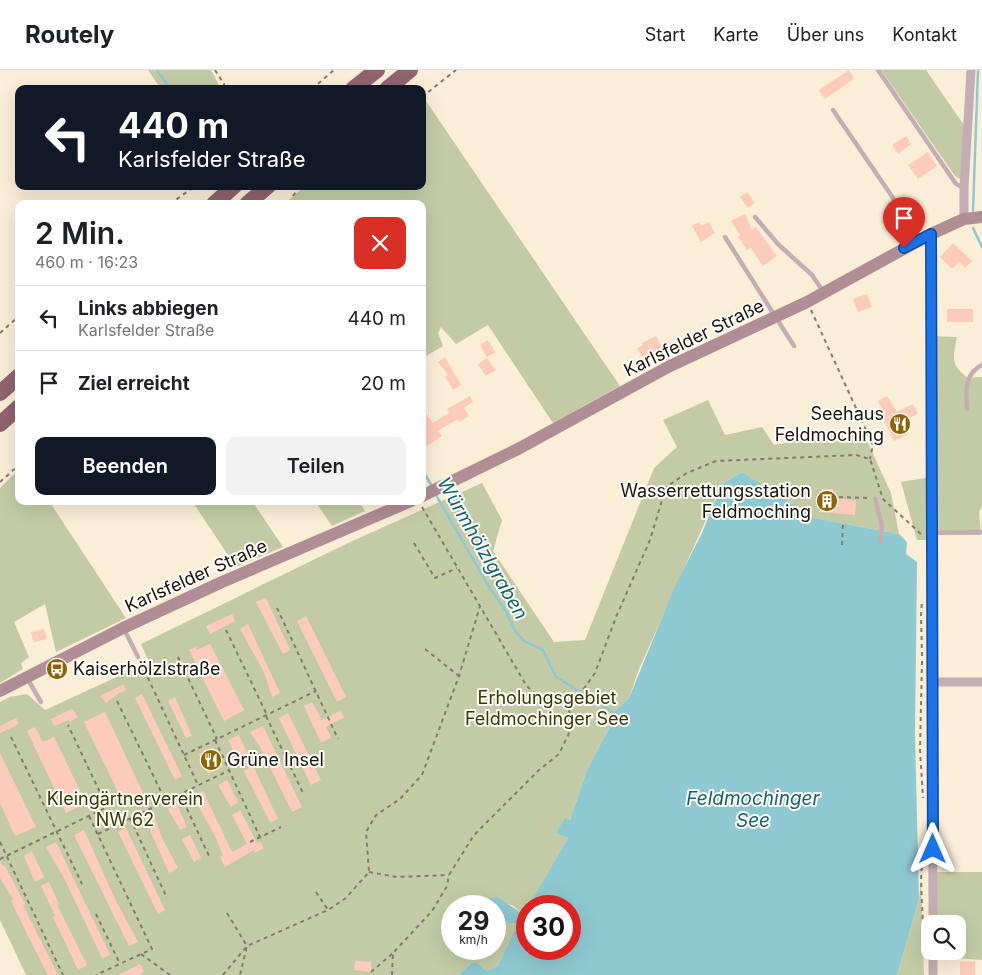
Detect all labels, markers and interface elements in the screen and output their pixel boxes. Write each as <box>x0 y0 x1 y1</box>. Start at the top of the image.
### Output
text: Routely <box>25 20 114 49</box>
text: Start <box>645 24 685 45</box>
text: Karte <box>713 24 759 45</box>
text: Über uns <box>787 24 864 45</box>
text: Kontakt <box>892 24 957 45</box>
text: 440 m <box>118 104 229 146</box>
icon: left <box>35 105 100 170</box>
text: Karlsfelder Straße <box>118 146 305 172</box>
pin <box>883 197 925 248</box>
icon: arrive <box>890 204 918 232</box>
text: 2 Min. <box>35 215 125 251</box>
button: close <box>354 217 406 269</box>
text: 460 m · 16:23 <box>35 252 138 272</box>
street label: Karlsfelder Straße <box>620 294 767 381</box>
text: Links abbiegen <box>78 297 219 320</box>
icon: left <box>35 304 63 332</box>
text: 440 m <box>347 307 406 330</box>
text: Karlsfelder Straße <box>78 320 214 340</box>
icon: arrive <box>35 369 63 397</box>
text: Ziel erreicht <box>78 372 190 395</box>
text: 20 m <box>360 372 406 395</box>
place label: Seehaus Feldmoching <box>775 403 884 445</box>
restaurant icon: Seehaus Feldmoching <box>888 412 912 436</box>
button: Beenden <box>35 437 216 495</box>
button: Teilen <box>226 437 406 495</box>
water label: Würmhölzlgraben <box>433 473 533 623</box>
place label: Wasserrettungsstation Feldmoching <box>620 480 811 522</box>
building icon: Wasserrettungsstation Feldmoching <box>815 489 839 513</box>
street label: Karlsfelder Straße <box>121 535 270 616</box>
bus stop icon: Kaiserhölzlstraße <box>45 657 69 681</box>
place label: Kaiserhölzlstraße <box>73 658 221 679</box>
park label: Erholungsgebiet Feldmochinger See <box>465 687 629 729</box>
restaurant icon: Grüne Insel <box>199 748 223 772</box>
place label: Grüne Insel <box>227 749 324 770</box>
water label: Feldmochinger See <box>686 787 821 832</box>
park label: Kleingärtnerverein NW 62 <box>47 788 203 830</box>
position arrow <box>906 822 958 874</box>
speed limit sign: 30 <box>516 895 581 960</box>
text: 29 <box>458 906 489 936</box>
map controls <box>921 915 966 960</box>
button: search <box>921 915 966 960</box>
text: km/h <box>459 932 488 947</box>

